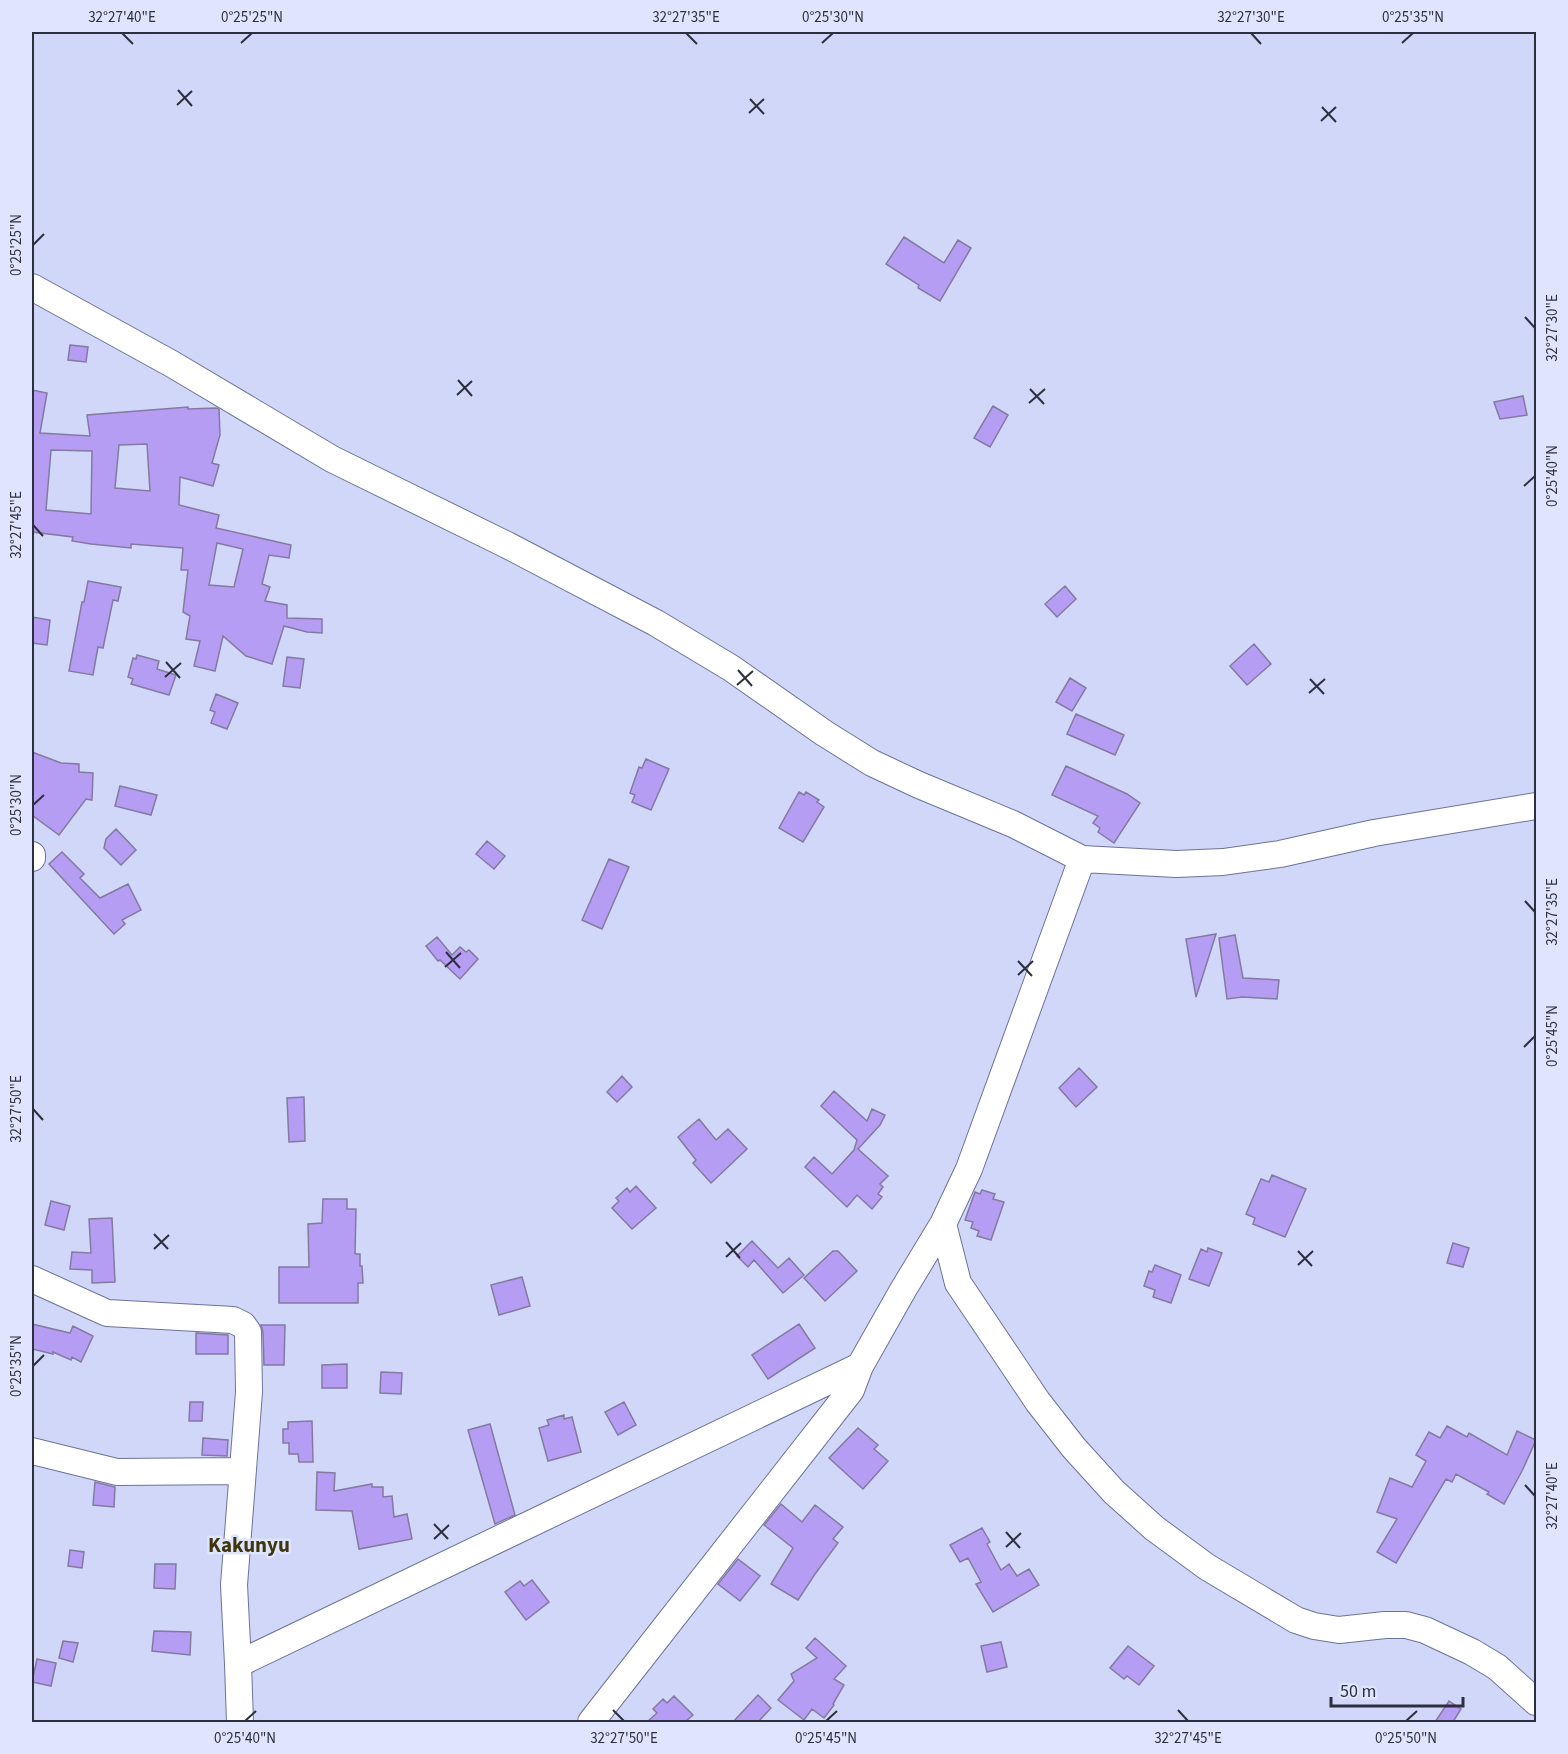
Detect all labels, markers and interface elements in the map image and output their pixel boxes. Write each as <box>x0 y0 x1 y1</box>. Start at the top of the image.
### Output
text: 32°27'40"E <box>88 7 156 28</box>
text: 0°25'25"N <box>221 7 283 28</box>
text: 32°27'35"E <box>652 7 720 28</box>
text: 0°25'30"N <box>802 7 864 28</box>
text: 32°27'30"E <box>1217 7 1285 28</box>
text: 0°25'35"N <box>1382 7 1444 28</box>
text: 0°25'25"N <box>6 214 27 276</box>
text: 32°27'30"E <box>1542 294 1563 362</box>
text: 0°25'40"N <box>1542 445 1563 507</box>
text: 32°27'45"E <box>6 491 27 559</box>
text: 0°25'30"N <box>6 774 27 836</box>
text: 32°27'35"E <box>1542 878 1563 946</box>
text: 0°25'45"N <box>1542 1005 1563 1067</box>
text: 32°27'50"E <box>6 1075 27 1143</box>
text: 0°25'35"N <box>6 1335 27 1397</box>
text: 32°27'40"E <box>1542 1462 1563 1530</box>
district label: Kakunyu <box>208 1530 290 1560</box>
scale bar <box>1331 1670 1463 1708</box>
text: 50 m <box>1340 1679 1376 1704</box>
text: 0°25'40"N <box>214 1728 276 1749</box>
text: 32°27'50"E <box>590 1728 658 1749</box>
text: 0°25'45"N <box>795 1728 857 1749</box>
text: 32°27'45"E <box>1154 1728 1222 1749</box>
text: 0°25'50"N <box>1375 1728 1437 1749</box>

